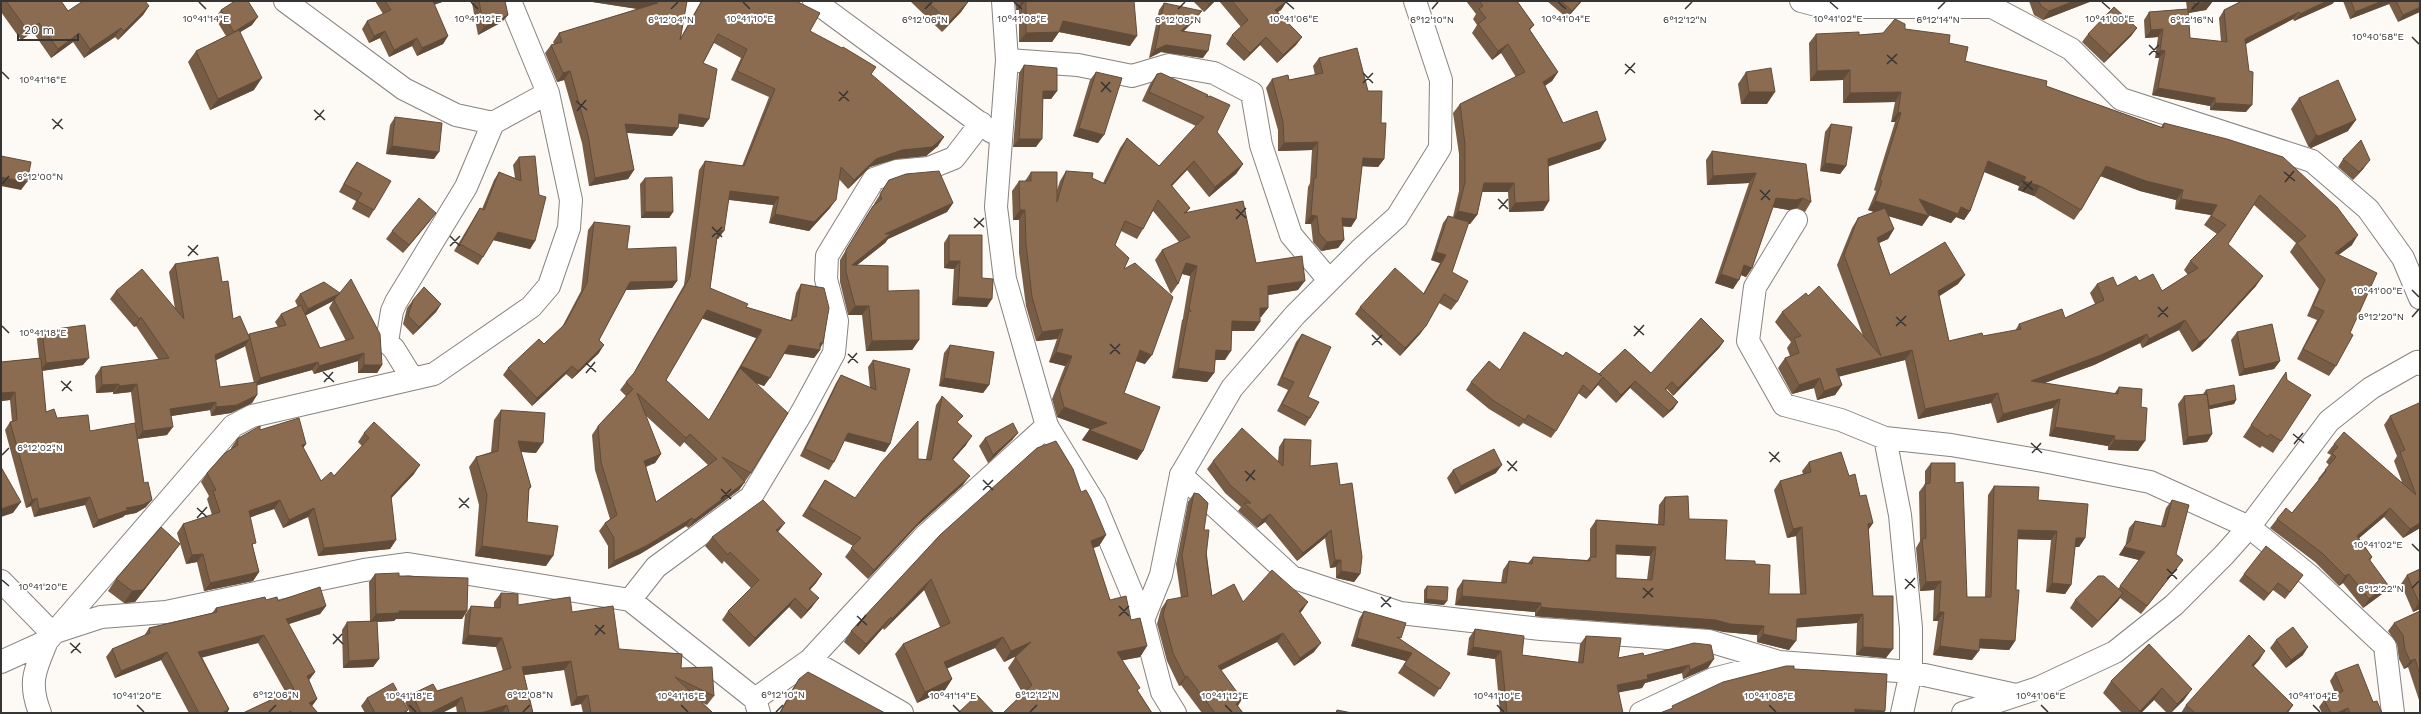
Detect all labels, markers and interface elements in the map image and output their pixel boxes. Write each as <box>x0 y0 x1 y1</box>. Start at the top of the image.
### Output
text: 10°41'14"E <box>183 13 229 24</box>
text: 10°41'12"E <box>455 13 501 24</box>
text: 10°41'10"E <box>726 13 774 24</box>
text: 10°41'08"E <box>997 13 1047 24</box>
text: 10°41'06"E <box>1269 13 1319 24</box>
text: 10°41'04"E <box>1542 13 1590 24</box>
text: 10°41'02"E <box>1813 13 1863 24</box>
text: 10°41'00"E <box>2085 13 2135 24</box>
text: 6°12'04"N <box>648 14 694 25</box>
text: 6°12'06"N <box>902 14 948 25</box>
text: 6°12'08"N <box>1155 14 1201 25</box>
text: 6°12'10"N <box>1410 14 1454 25</box>
text: 6°12'12"N <box>1663 14 1707 25</box>
text: 6°12'14"N <box>1916 14 1960 25</box>
text: 6°12'16"N <box>2170 14 2214 25</box>
scale bar <box>18 16 78 42</box>
text: 20 m <box>24 23 54 37</box>
text: 10°40'58"E <box>2352 31 2404 42</box>
text: 10°41'16"E <box>19 74 67 85</box>
text: 6°12'00"N <box>17 171 63 182</box>
text: 10°41'00"E <box>2353 285 2403 296</box>
text: 6°12'20"N <box>2358 311 2404 322</box>
text: 10°41'18"E <box>19 327 67 338</box>
text: 6°12'02"N <box>17 442 63 453</box>
text: 10°41'02"E <box>2353 539 2403 550</box>
text: 10°41'20"E <box>18 581 68 592</box>
text: 6°12'22"N <box>2358 583 2404 594</box>
text: 6°12'06"N <box>253 689 299 700</box>
text: 6°12'08"N <box>507 689 553 700</box>
text: 6°12'10"N <box>761 689 805 700</box>
text: 6°12'12"N <box>1015 689 1059 700</box>
text: 10°41'20"E <box>112 690 162 701</box>
text: 10°41'18"E <box>385 690 433 701</box>
text: 10°41'16"E <box>657 690 705 701</box>
text: 10°41'14"E <box>930 690 976 701</box>
text: 10°41'12"E <box>1202 690 1248 701</box>
text: 10°41'10"E <box>1473 690 1521 701</box>
text: 10°41'08"E <box>1744 690 1794 701</box>
text: 10°41'06"E <box>2016 690 2066 701</box>
text: 10°41'04"E <box>2289 690 2337 701</box>

